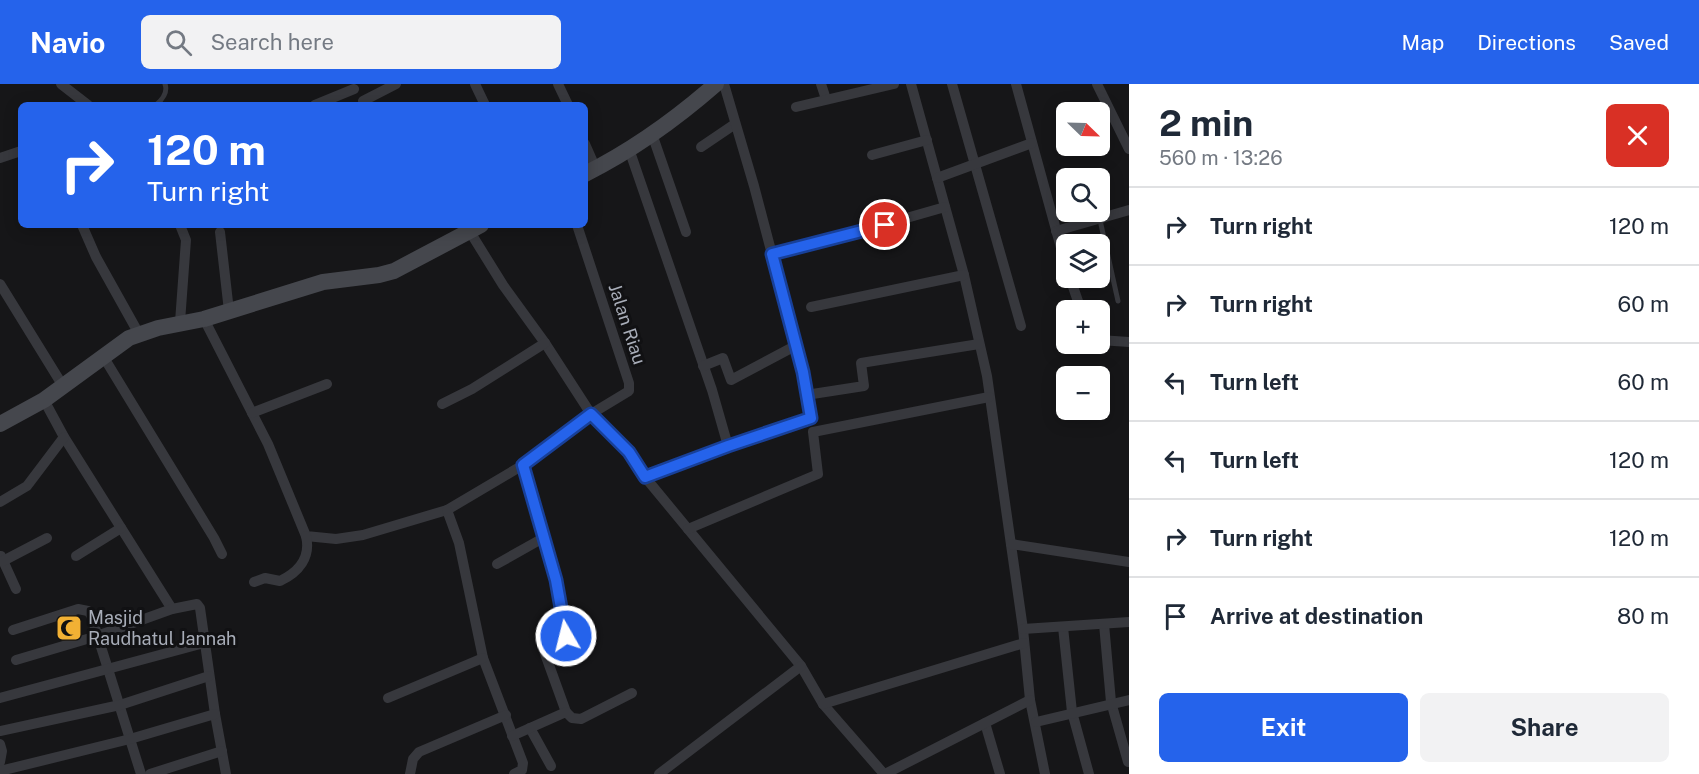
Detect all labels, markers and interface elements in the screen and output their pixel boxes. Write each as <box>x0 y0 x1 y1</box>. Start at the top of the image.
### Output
search box <box>141 15 561 69</box>
text: Navio <box>30 26 105 59</box>
icon: search <box>162 26 195 59</box>
text: Search here <box>210 29 334 55</box>
text: Map <box>1402 30 1444 55</box>
text: Directions <box>1477 30 1576 55</box>
text: Saved <box>1609 30 1669 55</box>
north arrow <box>1056 102 1110 156</box>
map controls <box>1056 102 1110 420</box>
text: 2 min <box>1159 102 1253 144</box>
button: close <box>1606 104 1669 167</box>
text: 120 m <box>147 125 266 174</box>
icon: right <box>48 126 126 204</box>
text: 560 m · 13:26 <box>1159 146 1283 170</box>
button: search <box>1056 168 1110 222</box>
text: Turn right <box>147 175 270 207</box>
pin <box>859 199 910 250</box>
icon: arrive <box>868 208 901 241</box>
icon: right <box>1159 210 1192 243</box>
text: Turn right <box>1210 213 1313 239</box>
text: 120 m <box>1609 213 1669 239</box>
button: layers <box>1056 234 1110 288</box>
street label: Jalan Riau <box>605 281 650 367</box>
icon: right <box>1159 288 1192 321</box>
text: Turn right <box>1210 291 1313 317</box>
text: 60 m <box>1618 291 1669 317</box>
button: + <box>1056 300 1110 354</box>
button: − <box>1056 366 1110 420</box>
icon: left <box>1159 366 1192 399</box>
text: Turn left <box>1210 369 1299 395</box>
text: 60 m <box>1618 369 1669 395</box>
icon: left <box>1159 444 1192 477</box>
text: Turn left <box>1210 447 1299 473</box>
text: 120 m <box>1609 447 1669 473</box>
icon: right <box>1159 522 1192 555</box>
text: Turn right <box>1210 525 1313 551</box>
text: 120 m <box>1609 525 1669 551</box>
icon: arrive <box>1159 600 1192 633</box>
text: Arrive at destination <box>1210 603 1423 629</box>
text: 80 m <box>1617 603 1669 629</box>
position arrow <box>534 604 598 668</box>
place label: Masjid Raudhatul Jannah <box>88 607 237 649</box>
mosque icon: Masjid Raudhatul Jannah <box>54 613 84 643</box>
button: Exit <box>1159 693 1408 762</box>
button: Share <box>1420 693 1669 762</box>

